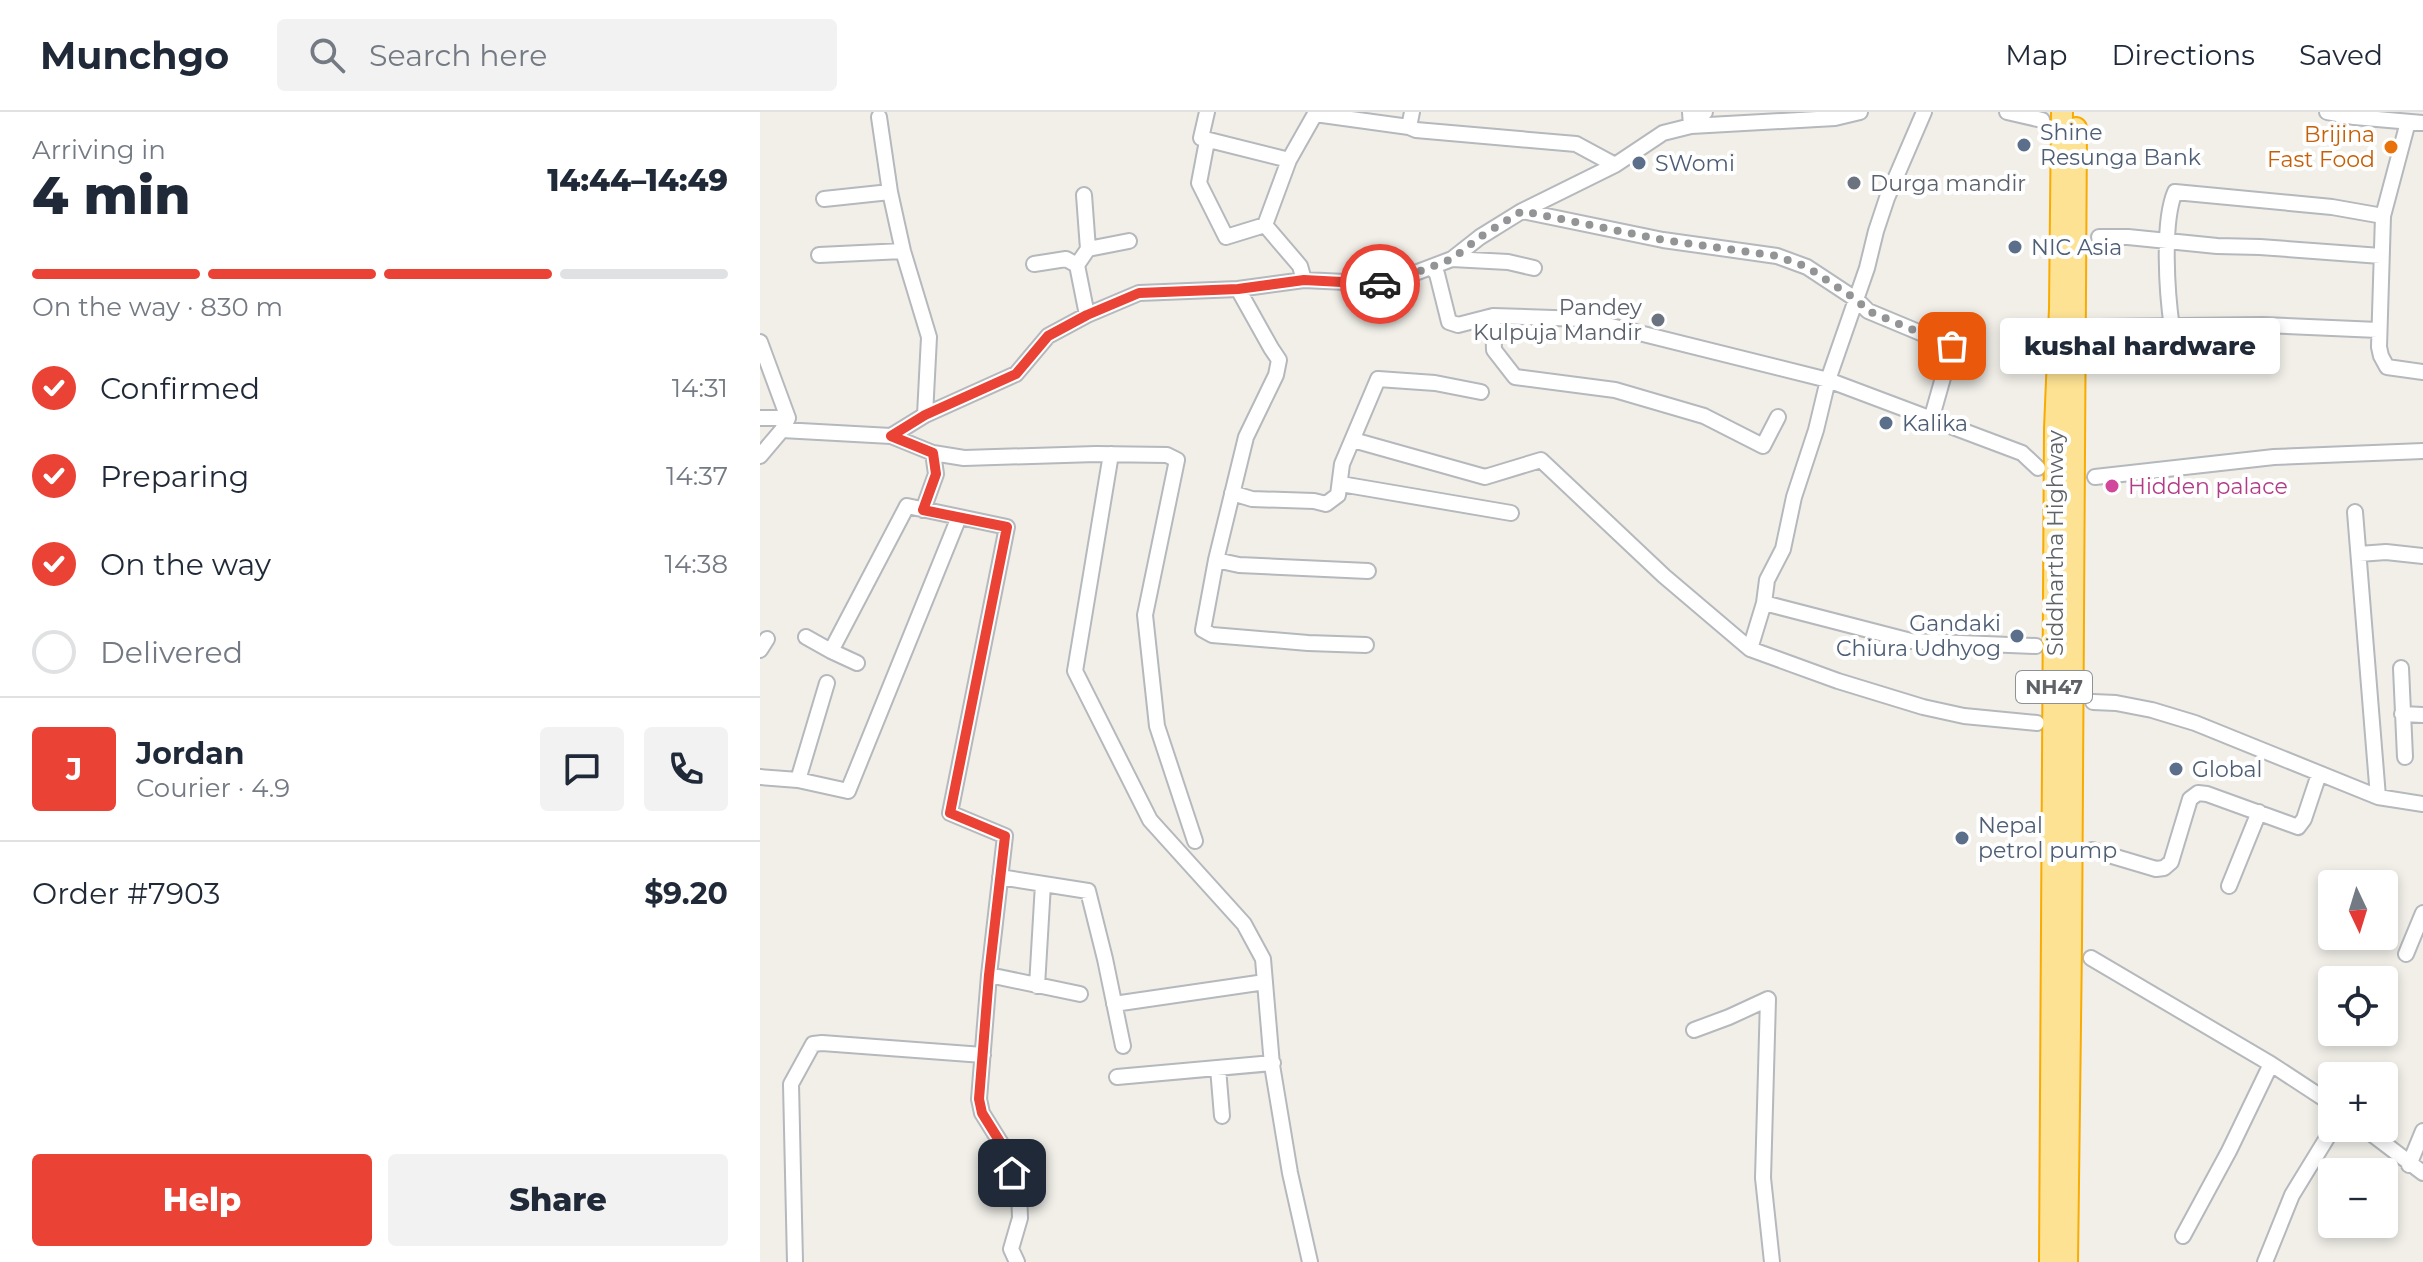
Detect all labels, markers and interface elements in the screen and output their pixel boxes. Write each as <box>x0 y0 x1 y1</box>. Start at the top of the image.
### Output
search box <box>277 19 837 91</box>
text: Munchgo <box>40 32 229 79</box>
icon: search <box>305 33 349 77</box>
text: Search here <box>369 37 547 74</box>
text: Map <box>2005 38 2067 72</box>
text: Directions <box>2111 38 2255 72</box>
text: Saved <box>2299 38 2383 72</box>
place label: Shine Resunga Bank <box>2040 119 2202 171</box>
place label: Brijina Fast Food <box>2267 121 2375 173</box>
text: Arriving in <box>32 134 166 166</box>
marker: Shine Resunga Bank <box>2015 136 2033 154</box>
marker: Brijina Fast Food <box>2382 138 2400 156</box>
place label: SWomi <box>1655 150 1735 177</box>
marker: SWomi <box>1630 154 1648 172</box>
text: 14:44–14:49 <box>547 162 728 199</box>
text: 4 min <box>32 164 190 227</box>
place label: Durga mandir <box>1870 170 2026 197</box>
marker: Durga mandir <box>1845 174 1863 192</box>
place label: NIC Asia <box>2031 234 2122 261</box>
marker: NIC Asia <box>2006 238 2024 256</box>
courier <box>1340 244 1420 324</box>
icon: car <box>1358 262 1402 306</box>
text: On the way · 830 m <box>32 291 283 323</box>
place label: Pandey Kulpuja Mandir <box>1473 294 1642 346</box>
marker: Pandey Kulpuja Mandir <box>1649 311 1667 329</box>
pin <box>1918 312 1986 380</box>
callout: kushal hardware <box>2000 318 2280 374</box>
icon: bag <box>1930 324 1974 368</box>
text: kushal hardware <box>2024 330 2256 362</box>
icon: check <box>32 366 76 410</box>
text: Confirmed <box>100 370 260 407</box>
text: 14:31 <box>672 372 728 404</box>
place label: Kalika <box>1902 410 1968 437</box>
marker: Kalika <box>1877 414 1895 432</box>
street label: Siddhartha Highway <box>2042 430 2069 656</box>
icon: check <box>32 454 76 498</box>
text: Preparing <box>100 458 249 495</box>
text: 14:37 <box>666 460 728 492</box>
place label: Hidden palace <box>2128 473 2288 500</box>
marker: Hidden palace <box>2103 477 2121 495</box>
icon: check <box>32 542 76 586</box>
text: On the way <box>100 546 271 583</box>
text: 14:38 <box>665 548 728 580</box>
place label: Gandaki Chiura Udhyog <box>1836 610 2001 662</box>
marker: Gandaki Chiura Udhyog <box>2008 627 2026 645</box>
text: Delivered <box>100 634 243 671</box>
road number: NH47 <box>2016 671 2092 703</box>
button: chat <box>540 727 624 811</box>
button: phone <box>644 727 728 811</box>
text: Jordan <box>136 735 245 772</box>
text: J <box>66 751 82 788</box>
place label: Global <box>2192 756 2262 783</box>
marker: Global <box>2167 760 2185 778</box>
text: Courier · 4.9 <box>136 772 290 804</box>
place label: Nepal petrol pump <box>1978 812 2117 864</box>
marker: Nepal petrol pump <box>1953 829 1971 847</box>
north arrow <box>2318 870 2398 950</box>
map controls <box>2318 870 2398 1238</box>
text: Order #7903 <box>32 875 220 912</box>
text: $9.20 <box>644 875 728 912</box>
button: locate <box>2318 966 2398 1046</box>
button: + <box>2318 1062 2398 1142</box>
pin <box>978 1139 1046 1207</box>
icon: home <box>990 1151 1034 1195</box>
button: Help <box>32 1154 372 1246</box>
button: Share <box>388 1154 728 1246</box>
button: − <box>2318 1158 2398 1238</box>

